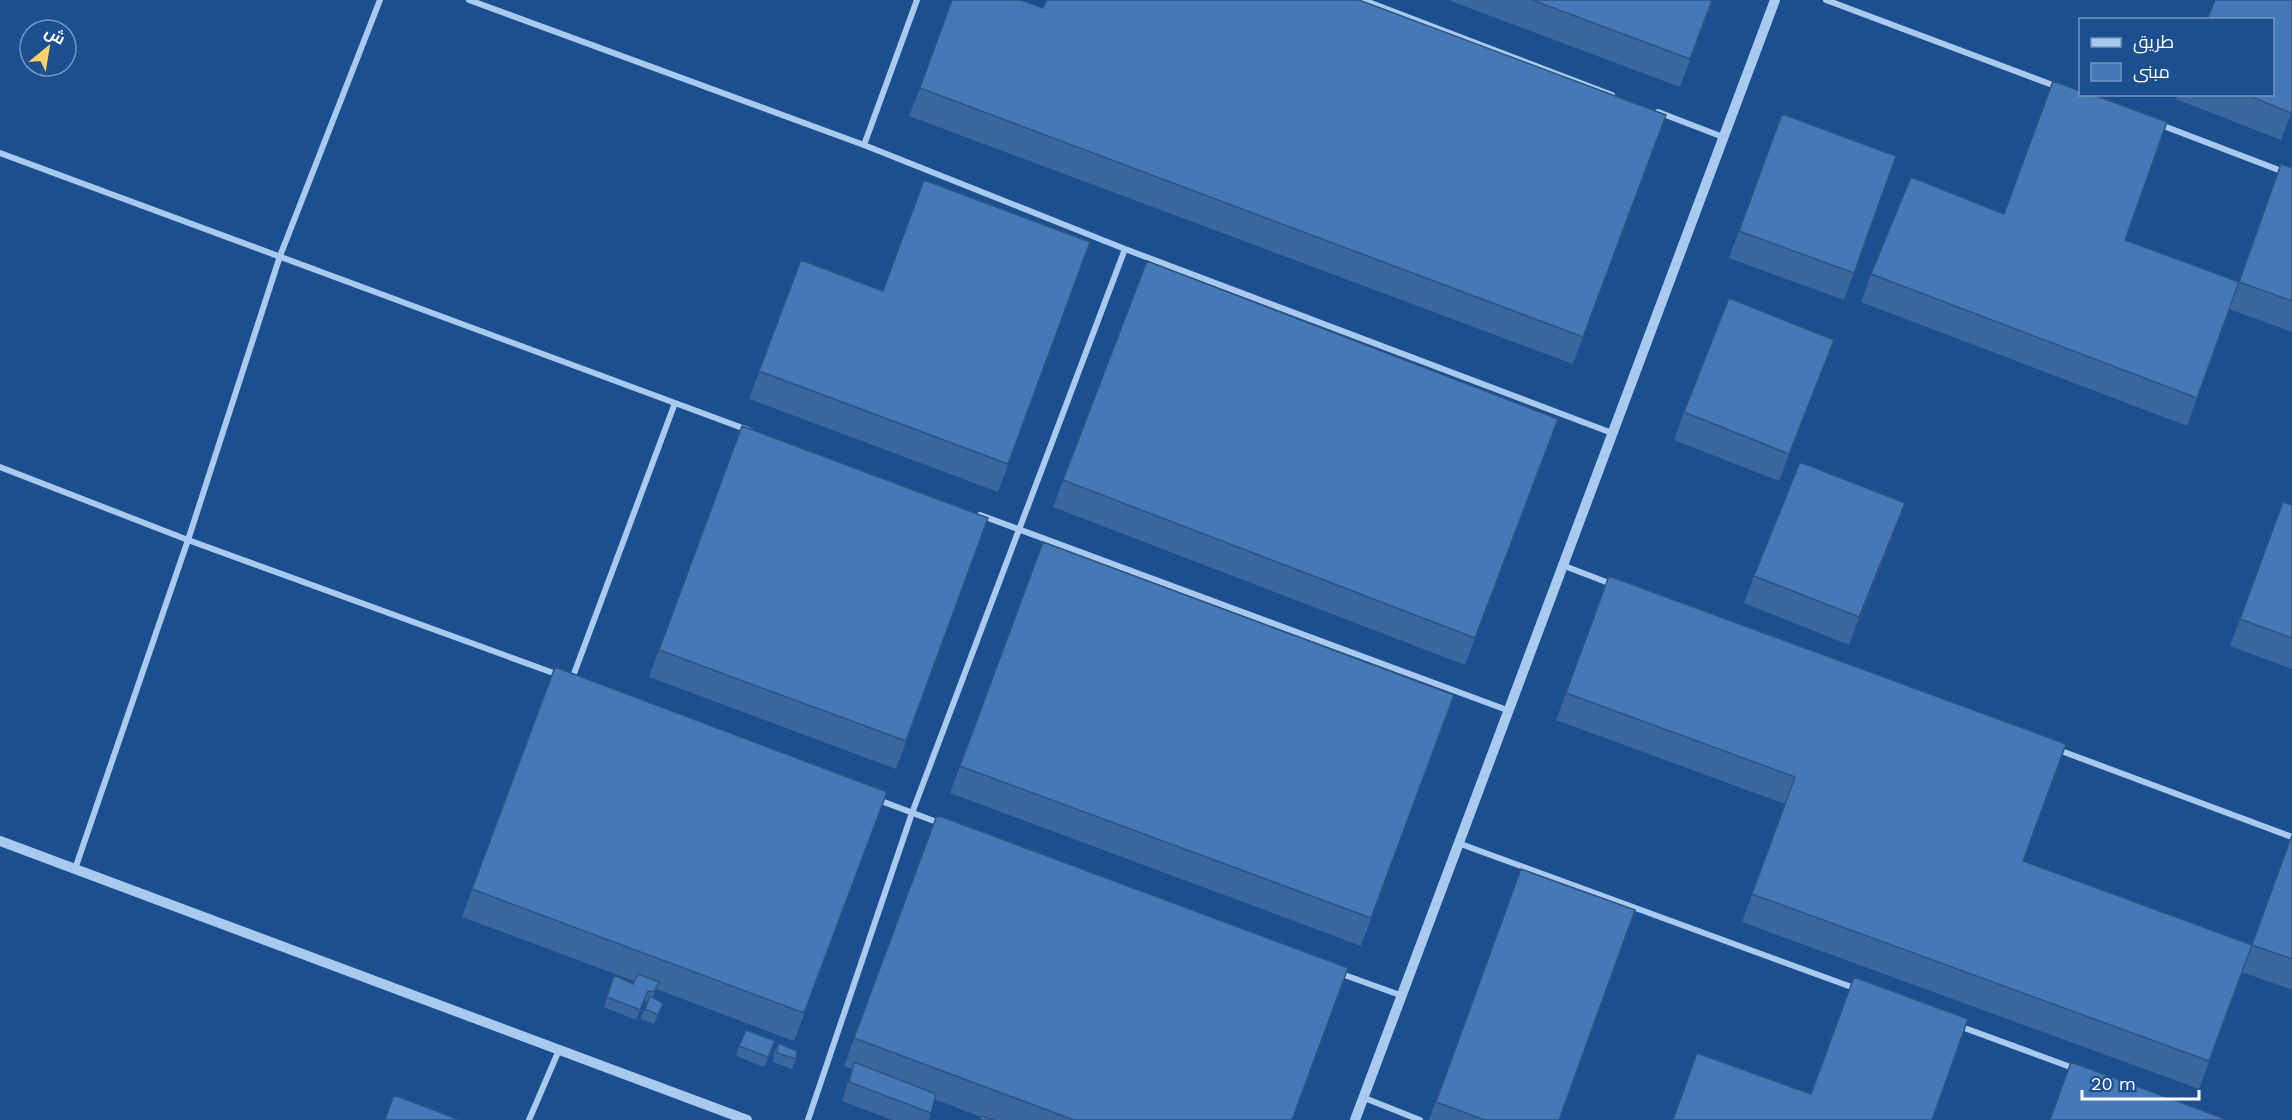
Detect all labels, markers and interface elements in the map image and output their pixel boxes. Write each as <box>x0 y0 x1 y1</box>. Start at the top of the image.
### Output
north arrow <box>18 18 78 78</box>
legend <box>2079 18 2274 96</box>
text: ش <box>42 22 69 49</box>
text: طريق <box>2133 31 2174 54</box>
text: مبنى <box>2133 61 2170 83</box>
scale bar <box>2082 1063 2199 1101</box>
text: 20 m <box>2091 1073 2136 1094</box>

